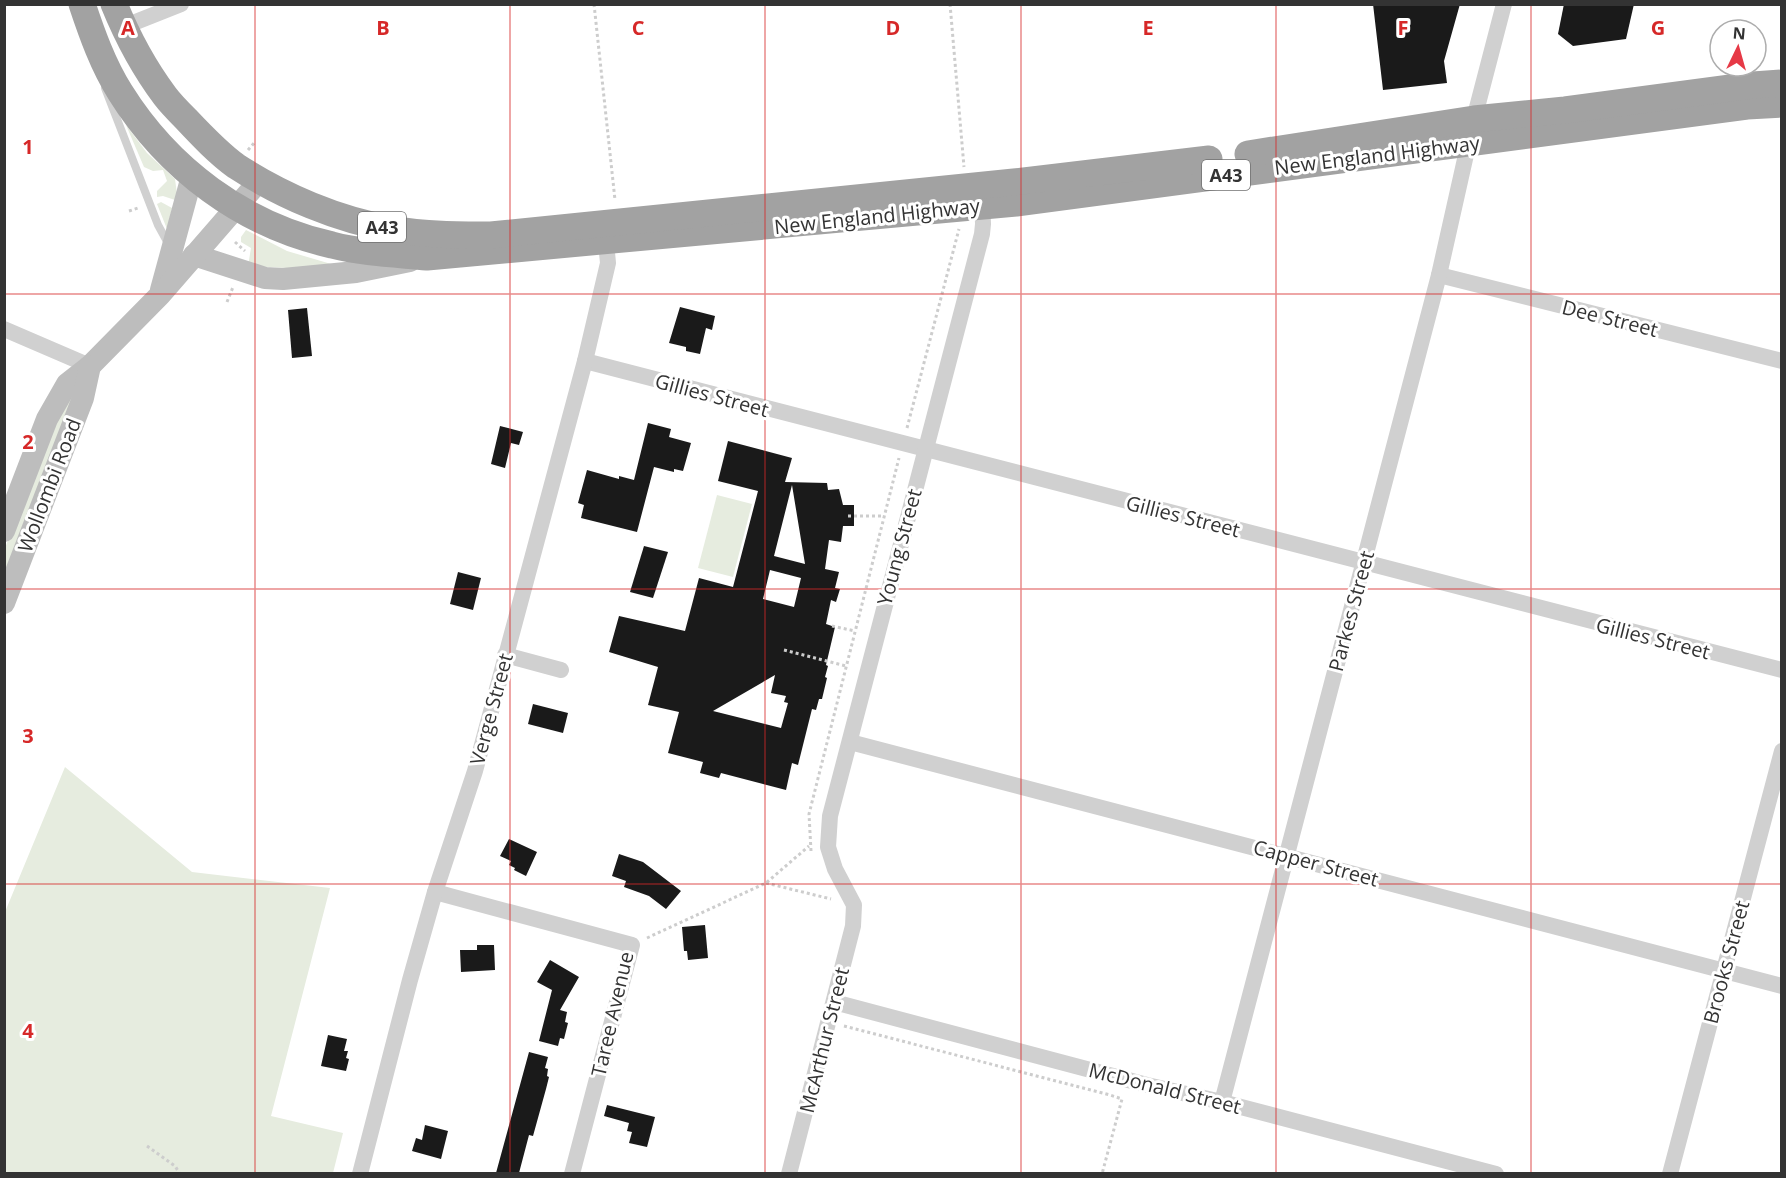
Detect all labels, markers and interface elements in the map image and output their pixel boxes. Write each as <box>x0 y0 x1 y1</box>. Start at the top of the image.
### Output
text: A <box>121 14 135 41</box>
text: B <box>376 14 390 41</box>
text: C <box>632 14 645 41</box>
text: D <box>886 14 900 41</box>
text: E <box>1142 14 1154 41</box>
text: F <box>1398 14 1408 41</box>
text: G <box>1651 14 1665 41</box>
north arrow <box>1708 18 1768 78</box>
text: N <box>1732 22 1747 45</box>
street label: New England Highway <box>1273 129 1482 181</box>
text: 1 <box>22 133 34 160</box>
road number: A43 <box>1202 160 1250 190</box>
street label: New England Highway <box>773 192 982 240</box>
road number: A43 <box>358 212 406 242</box>
street label: Dee Street <box>1559 293 1661 343</box>
street label: Gillies Street <box>652 367 772 423</box>
street label: Wollombi Road <box>11 414 87 556</box>
text: 2 <box>22 428 34 455</box>
street label: Young Street <box>870 486 928 608</box>
street label: Gillies Street <box>1123 489 1243 543</box>
street label: Parkes Street <box>1322 548 1380 674</box>
street label: Gillies Street <box>1593 611 1713 665</box>
street label: Verge Street <box>463 650 519 768</box>
text: 3 <box>22 722 34 749</box>
street label: Capper Street <box>1250 833 1382 893</box>
street label: Brooks Street <box>1697 898 1755 1026</box>
street label: Taree Avenue <box>584 949 640 1079</box>
street label: McArthur Street <box>793 964 855 1116</box>
text: 4 <box>22 1017 34 1044</box>
street label: McDonald Street <box>1086 1056 1244 1120</box>

